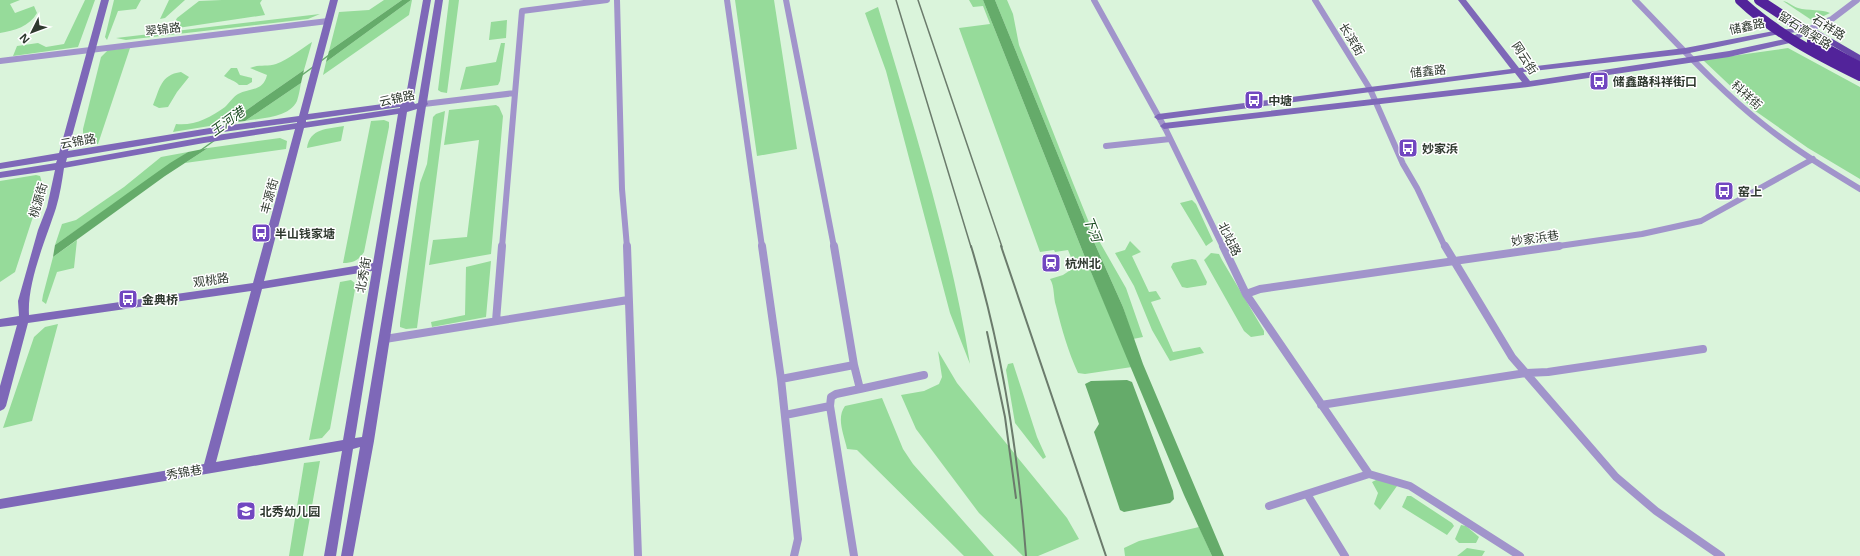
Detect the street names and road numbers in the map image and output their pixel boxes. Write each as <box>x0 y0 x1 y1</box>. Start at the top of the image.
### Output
street label: 留石高架路 <box>1775 7 1835 53</box>
street label: 石祥路 <box>1809 10 1849 44</box>
street label: 储鑫路 <box>1728 14 1766 38</box>
street label: 翠锦路 <box>144 18 182 40</box>
street label: 长滨街 <box>1335 19 1369 59</box>
street label: 网云街 <box>1508 38 1542 78</box>
street label: 储鑫路 <box>1409 61 1447 81</box>
street label: 科祥街 <box>1728 77 1766 113</box>
street label: 云锦路 <box>378 86 416 110</box>
street label: 云锦路 <box>59 130 97 152</box>
street label: 丰源街 <box>256 176 282 216</box>
street label: 桃源街 <box>25 180 51 220</box>
street label: 北站路 <box>1214 219 1246 259</box>
street label: 妙家浜巷 <box>1510 226 1560 250</box>
street label: 北秀街 <box>352 256 374 294</box>
street label: 观桃路 <box>192 269 230 291</box>
street label: 秀锦巷 <box>165 461 203 483</box>

